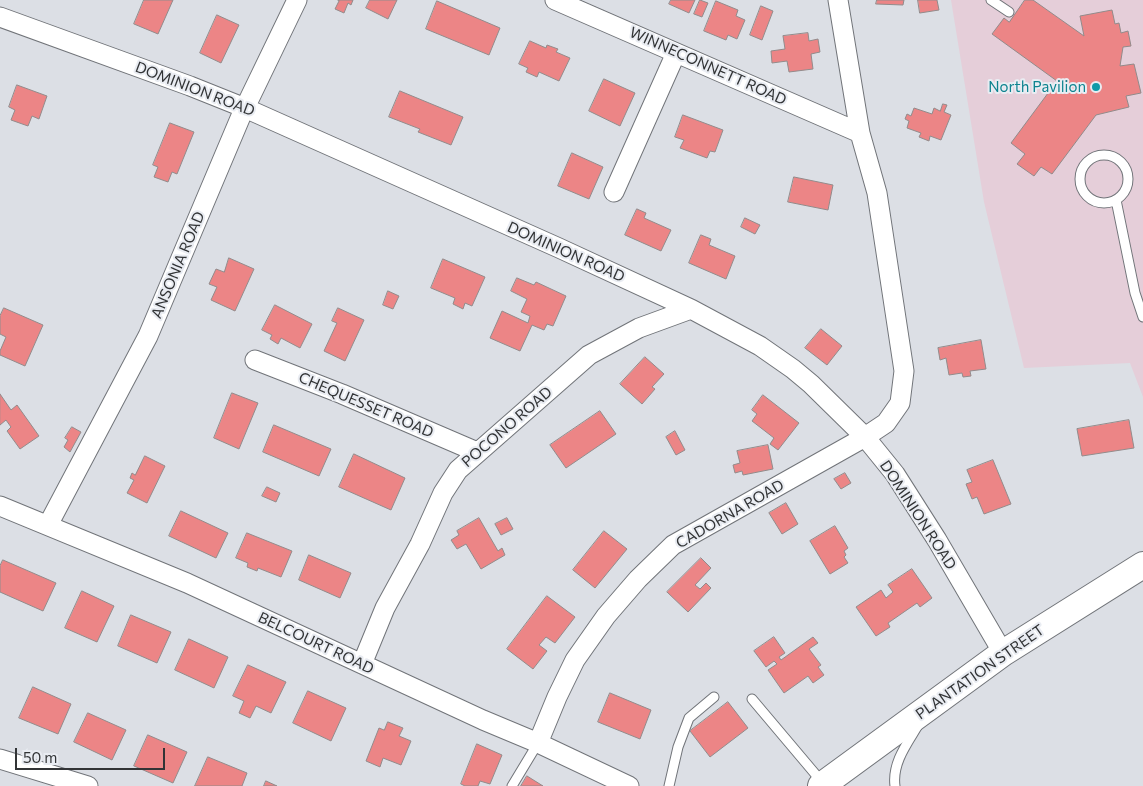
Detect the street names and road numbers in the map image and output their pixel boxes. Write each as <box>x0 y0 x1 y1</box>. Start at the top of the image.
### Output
street label: WINNECONNETT ROAD <box>627 23 789 109</box>
street label: DOMINION ROAD <box>133 58 257 120</box>
street label: ANSONIA ROAD <box>147 209 209 321</box>
street label: DOMINION ROAD <box>505 218 627 286</box>
street label: CHEQUESSET ROAD <box>296 368 436 442</box>
street label: POCONO ROAD <box>458 383 556 471</box>
street label: DOMINION ROAD <box>876 457 960 573</box>
street label: CADORNA ROAD <box>673 476 787 552</box>
street label: BELCOURT ROAD <box>255 608 377 678</box>
street label: PLANTATION STREET <box>912 621 1048 723</box>

